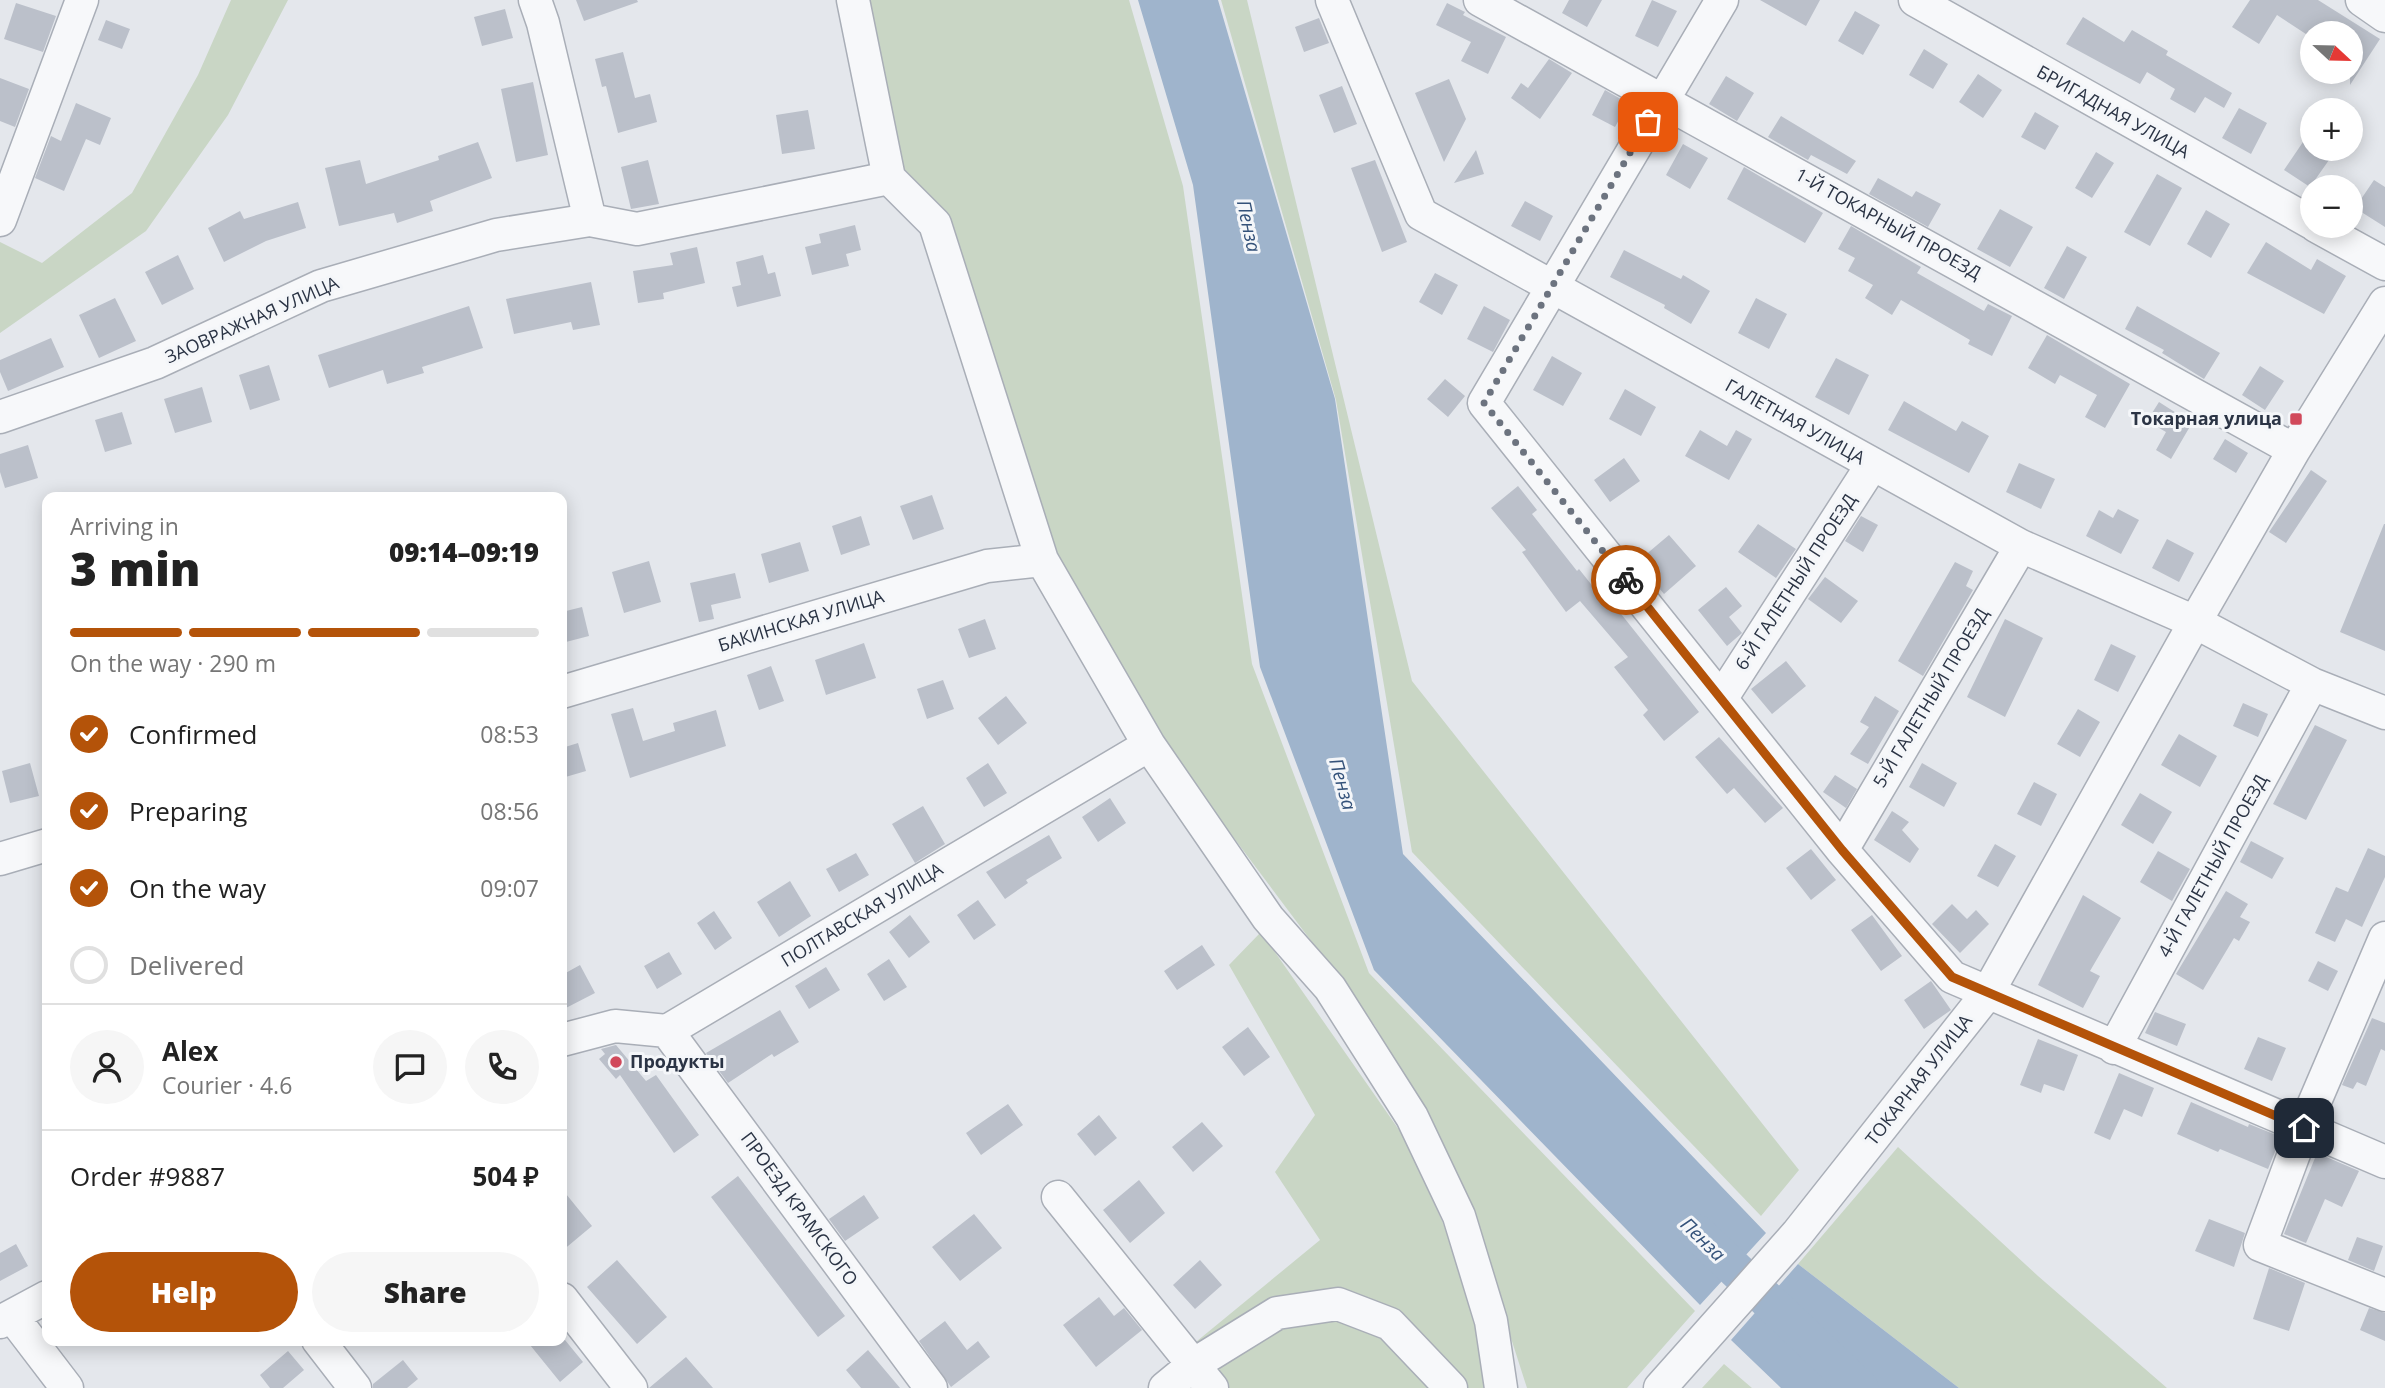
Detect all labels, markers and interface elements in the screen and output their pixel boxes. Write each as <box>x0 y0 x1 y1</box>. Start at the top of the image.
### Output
north arrow <box>2300 21 2362 84</box>
map controls <box>2300 21 2363 238</box>
street label: БРИГАДНАЯ УЛИЦА <box>2033 59 2195 163</box>
pin <box>1618 92 1678 152</box>
button: + <box>2300 98 2363 161</box>
icon: bag <box>1629 103 1667 141</box>
street label: 1-Й ТОКАРНЫЙ ПРОЕЗД <box>1791 162 1986 284</box>
button: − <box>2300 175 2363 238</box>
water label: Пенза <box>1231 197 1267 255</box>
street label: ЗАОВРАЖНАЯ УЛИЦА <box>161 270 343 368</box>
street label: ГАЛЕТНАЯ УЛИЦА <box>1721 373 1870 470</box>
place label: Токарная улица <box>2131 406 2282 430</box>
marker: Токарная улица <box>2288 411 2304 427</box>
street label: 6-Й ГАЛЕТНЫЙ ПРОЕЗД <box>1729 489 1861 674</box>
text: Arriving in <box>70 510 179 542</box>
text: 09:14–09:19 <box>389 534 539 570</box>
text: 3 min <box>70 537 201 599</box>
courier <box>1591 545 1661 615</box>
icon: bike <box>1607 561 1645 599</box>
street label: БАКИНСКАЯ УЛИЦА <box>715 583 887 657</box>
street label: 5-Й ГАЛЕТНЫЙ ПРОЕЗД <box>1867 603 1993 792</box>
text: On the way · 290 m <box>70 647 276 679</box>
icon: check <box>70 715 108 753</box>
text: Confirmed <box>129 716 257 752</box>
text: 08:53 <box>480 718 539 750</box>
water label: Пенза <box>1323 755 1363 813</box>
street label: 4-Й ГАЛЕТНЫЙ ПРОЕЗД <box>2152 770 2272 961</box>
icon: check <box>70 792 108 830</box>
text: Preparing <box>129 793 247 829</box>
text: 08:56 <box>480 795 539 827</box>
street label: ПОЛТАВСКАЯ УЛИЦА <box>776 856 947 972</box>
icon: check <box>70 869 108 907</box>
text: On the way <box>129 870 266 906</box>
text: 09:07 <box>480 872 539 904</box>
text: Delivered <box>129 947 244 983</box>
street label: ТОКАРНАЯ УЛИЦА <box>1860 1009 1977 1150</box>
button: person <box>70 1030 144 1104</box>
button: chat <box>373 1030 447 1104</box>
button: phone <box>465 1030 539 1104</box>
text: Alex <box>162 1033 218 1069</box>
place label: Продукты <box>630 1049 725 1073</box>
marker: Продукты <box>608 1054 624 1070</box>
text: Courier · 4.6 <box>162 1069 292 1101</box>
pin <box>2274 1098 2334 1158</box>
icon: home <box>2285 1109 2323 1147</box>
street label: ПРОЕЗД КРАМСКОГО <box>736 1127 864 1290</box>
text: Order #9887 <box>70 1158 225 1194</box>
text: 504 ₽ <box>473 1158 539 1194</box>
water label: Пенза <box>1675 1211 1731 1267</box>
button: Help <box>70 1252 298 1332</box>
button: Share <box>312 1252 539 1332</box>

